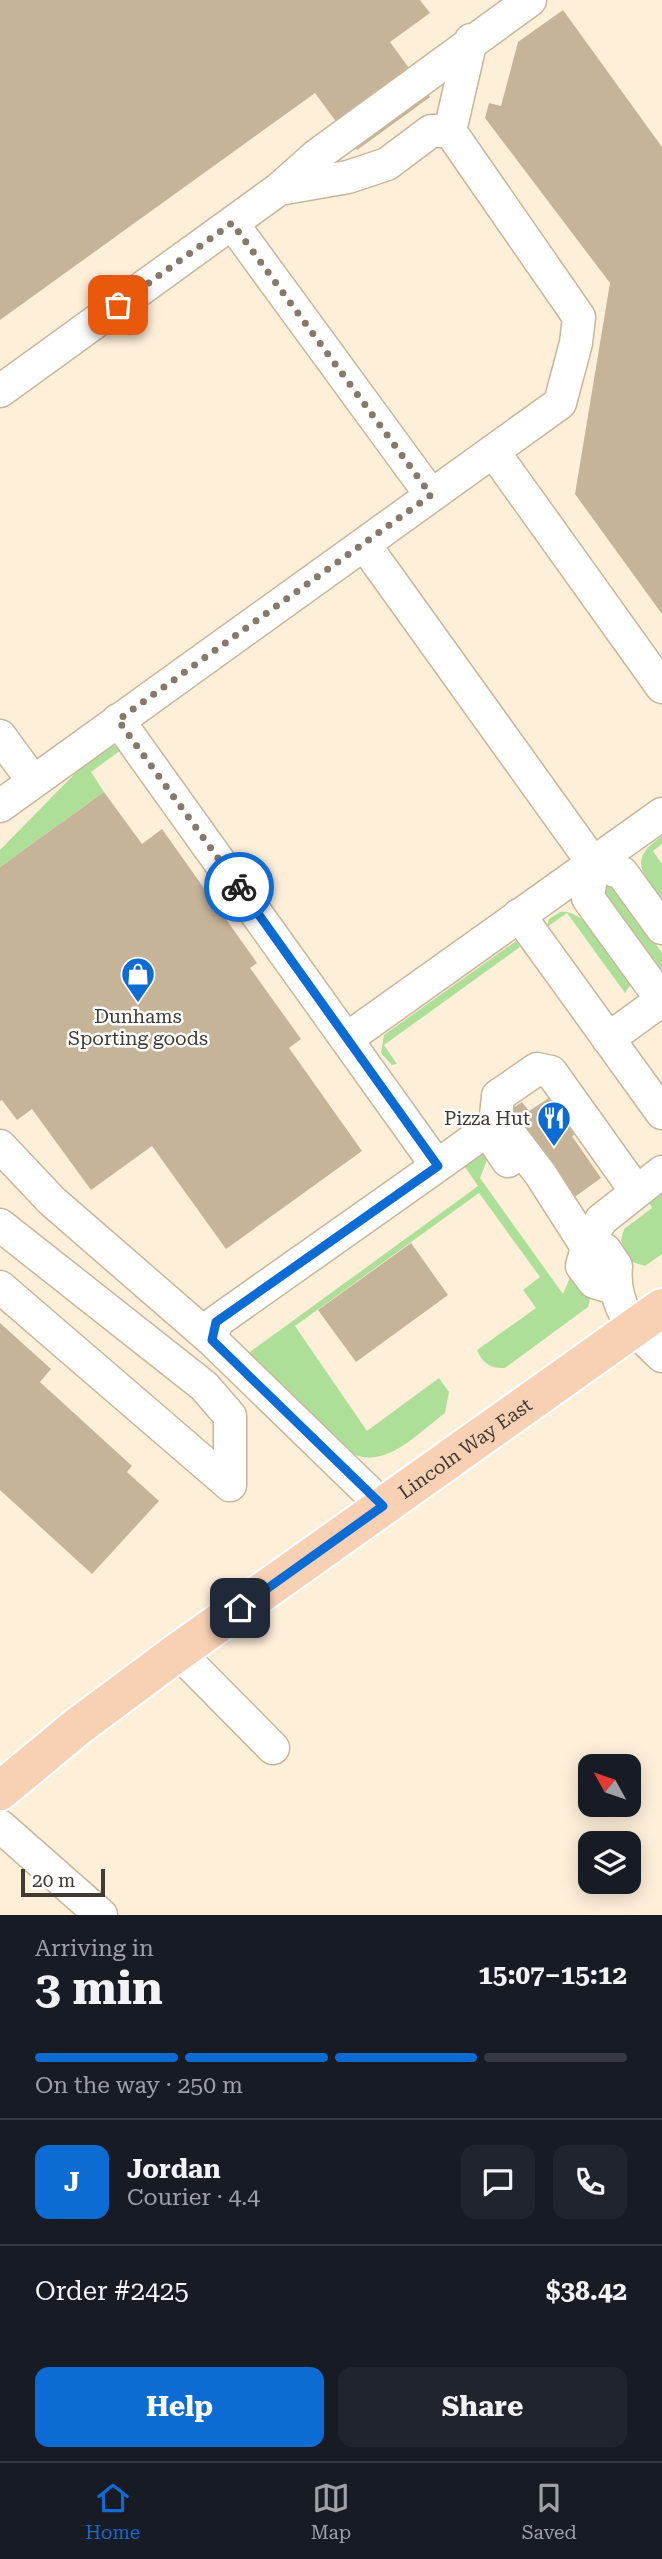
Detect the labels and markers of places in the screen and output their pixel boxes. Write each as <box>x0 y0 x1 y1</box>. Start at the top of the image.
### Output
pin <box>88 275 148 335</box>
shop icon: Dunhams Sporting goods <box>119 955 157 1004</box>
place label: Dunhams Sporting goods <box>68 1005 208 1050</box>
restaurant icon: Pizza Hut <box>535 1099 573 1148</box>
place label: Pizza Hut <box>444 1107 530 1130</box>
pin <box>210 1578 270 1638</box>

